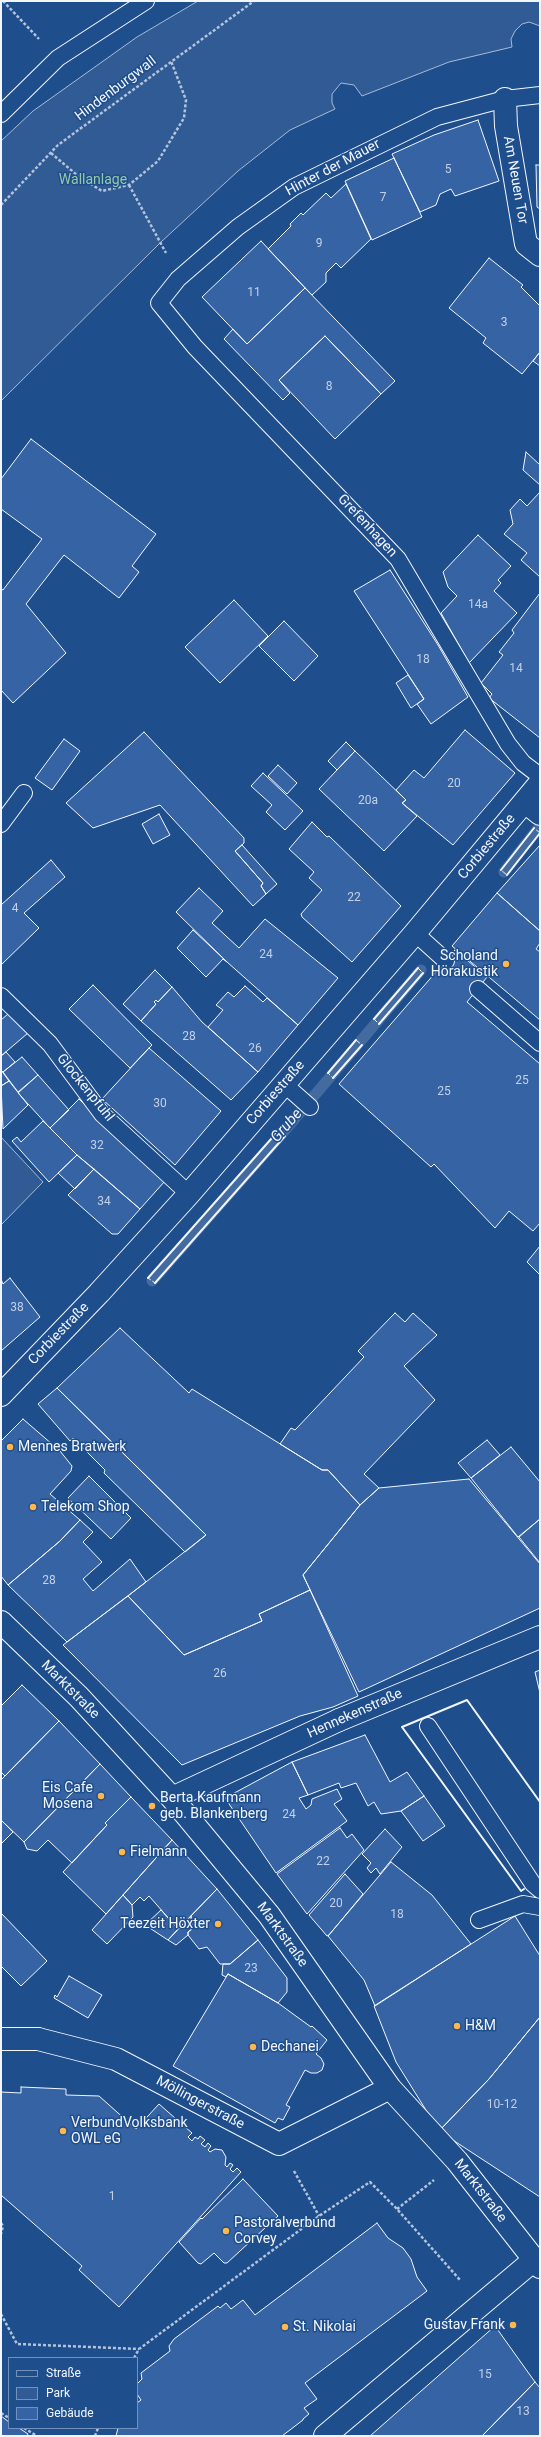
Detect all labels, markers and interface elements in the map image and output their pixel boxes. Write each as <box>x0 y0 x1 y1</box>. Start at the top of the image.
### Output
street label: Hindenburgwall <box>72 53 160 125</box>
street label: Am Neuen Tor <box>499 135 531 225</box>
street label: Hinter der Mauer <box>283 136 383 200</box>
house number: 5 <box>445 163 451 177</box>
park label: Wallanlage <box>59 172 127 188</box>
house number: 7 <box>380 191 386 205</box>
house number: 9 <box>316 237 322 251</box>
house number: 11 <box>247 286 261 300</box>
house number: 3 <box>501 316 507 330</box>
house number: 8 <box>326 380 332 394</box>
street label: Grefenhagen <box>334 491 400 561</box>
house number: 14a <box>468 598 488 612</box>
house number: 18 <box>416 653 430 667</box>
house number: 14 <box>509 662 523 676</box>
house number: 20 <box>447 777 461 791</box>
house number: 20a <box>358 794 378 808</box>
street label: Corbiestraße <box>455 811 519 883</box>
house number: 22 <box>347 891 361 905</box>
house number: 4 <box>12 902 18 916</box>
house number: 24 <box>259 948 273 962</box>
place label: Scholand Hörakustik <box>431 948 498 980</box>
marker: Scholand Hörakustik <box>501 959 511 969</box>
house number: 28 <box>182 1030 196 1044</box>
house number: 26 <box>248 1042 262 1056</box>
street label: Glockenpfuhl <box>53 1051 117 1125</box>
street label: Corbiestraße <box>243 1057 309 1129</box>
house number: 25 <box>515 1074 529 1088</box>
house number: 25 <box>437 1085 451 1099</box>
house number: 30 <box>153 1097 167 1111</box>
water label: Grube <box>267 1105 307 1147</box>
house number: 32 <box>90 1139 104 1153</box>
house number: 34 <box>97 1195 111 1209</box>
street label: Corbiestraße <box>25 1299 93 1369</box>
house number: 38 <box>10 1301 24 1315</box>
place label: Mennes Bratwerk <box>18 1439 126 1455</box>
marker: Mennes Bratwerk <box>5 1442 15 1452</box>
place label: Telekom Shop <box>41 1499 130 1515</box>
marker: Telekom Shop <box>28 1502 38 1512</box>
house number: 28 <box>42 1574 56 1588</box>
street label: Marktstraße <box>37 1657 103 1723</box>
house number: 26 <box>213 1667 227 1681</box>
street label: Hennekenstraße <box>305 1686 405 1742</box>
place label: Eis Cafe Mosena <box>42 1780 93 1812</box>
place label: Berta Kaufmann geb. Blankenberg <box>160 1790 268 1822</box>
marker: Eis Cafe Mosena <box>96 1791 106 1801</box>
marker: Berta Kaufmann geb. Blankenberg <box>147 1801 157 1811</box>
house number: 24 <box>282 1808 296 1822</box>
place label: Fielmann <box>130 1844 187 1860</box>
marker: Fielmann <box>117 1847 127 1857</box>
house number: 22 <box>316 1855 330 1869</box>
house number: 20 <box>329 1897 343 1911</box>
street label: Marktstraße <box>253 1899 311 1971</box>
house number: 18 <box>390 1908 404 1922</box>
place label: Teezeit Höxter <box>120 1916 210 1932</box>
marker: Teezeit Höxter <box>213 1919 223 1929</box>
house number: 23 <box>244 1962 258 1976</box>
place label: H&M <box>465 2018 496 2034</box>
marker: H&M <box>452 2021 462 2031</box>
place label: Dechanei <box>261 2039 319 2055</box>
marker: Dechanei <box>248 2042 258 2052</box>
street label: Möllingerstraße <box>153 2073 247 2133</box>
house number: 10-12 <box>487 2098 517 2112</box>
place label: VerbundVolksbank OWL eG <box>71 2115 188 2148</box>
marker: VerbundVolksbank OWL eG <box>58 2126 68 2136</box>
street label: Marktstraße <box>450 2156 510 2226</box>
house number: 1 <box>109 2190 115 2204</box>
place label: Pastoralverbund Corvey <box>234 2215 336 2248</box>
marker: Pastoralverbund Corvey <box>221 2226 231 2236</box>
place label: Gustav Frank <box>424 2317 505 2333</box>
place label: St. Nikolai <box>293 2319 356 2335</box>
marker: Gustav Frank <box>508 2320 518 2330</box>
marker: St. Nikolai <box>280 2322 290 2332</box>
legend <box>8 2357 138 2429</box>
text: Straße <box>46 2366 81 2380</box>
house number: 15 <box>478 2368 492 2382</box>
text: Park <box>46 2386 70 2400</box>
house number: 13 <box>516 2405 530 2419</box>
text: Gebäude <box>46 2406 94 2420</box>

